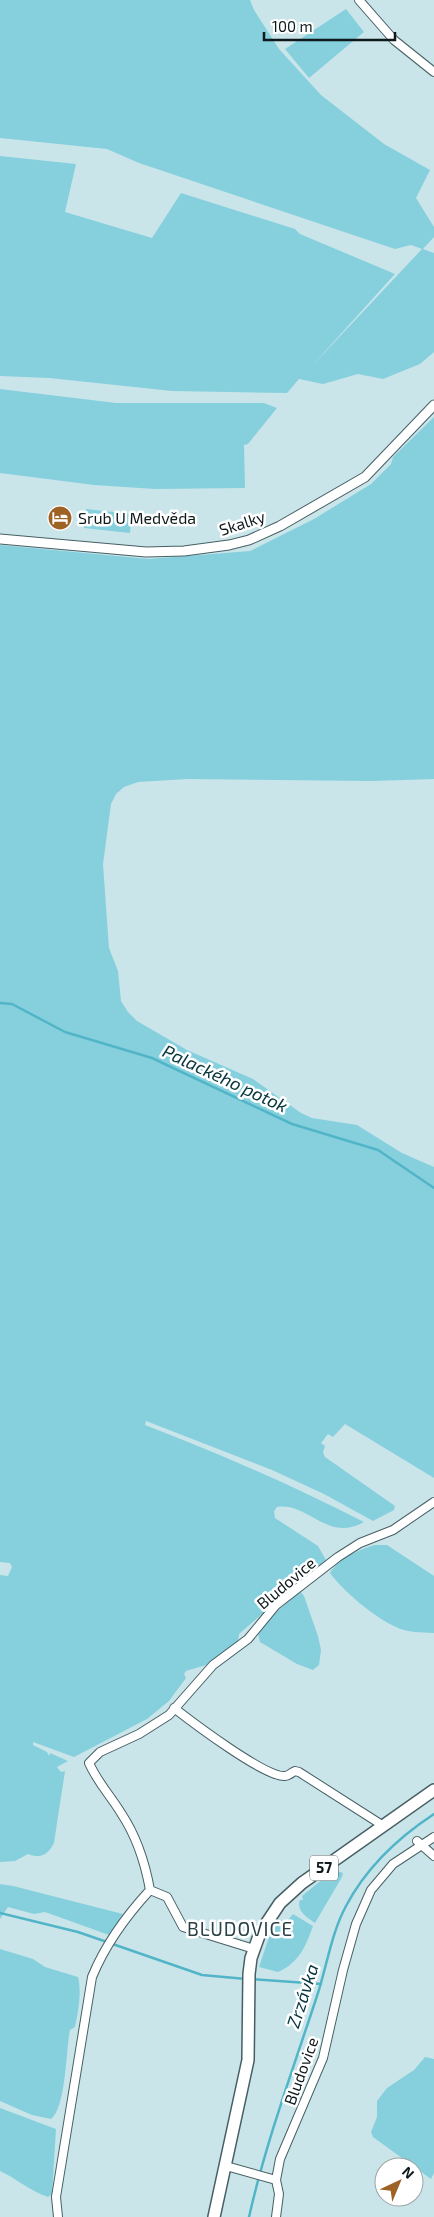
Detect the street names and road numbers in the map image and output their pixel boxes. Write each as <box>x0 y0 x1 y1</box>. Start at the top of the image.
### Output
street label: Skalky <box>216 506 268 539</box>
street label: Bludovice <box>252 1553 319 1613</box>
road number: 57 <box>310 1856 338 1880</box>
street label: Bludovice <box>280 2034 322 2107</box>

